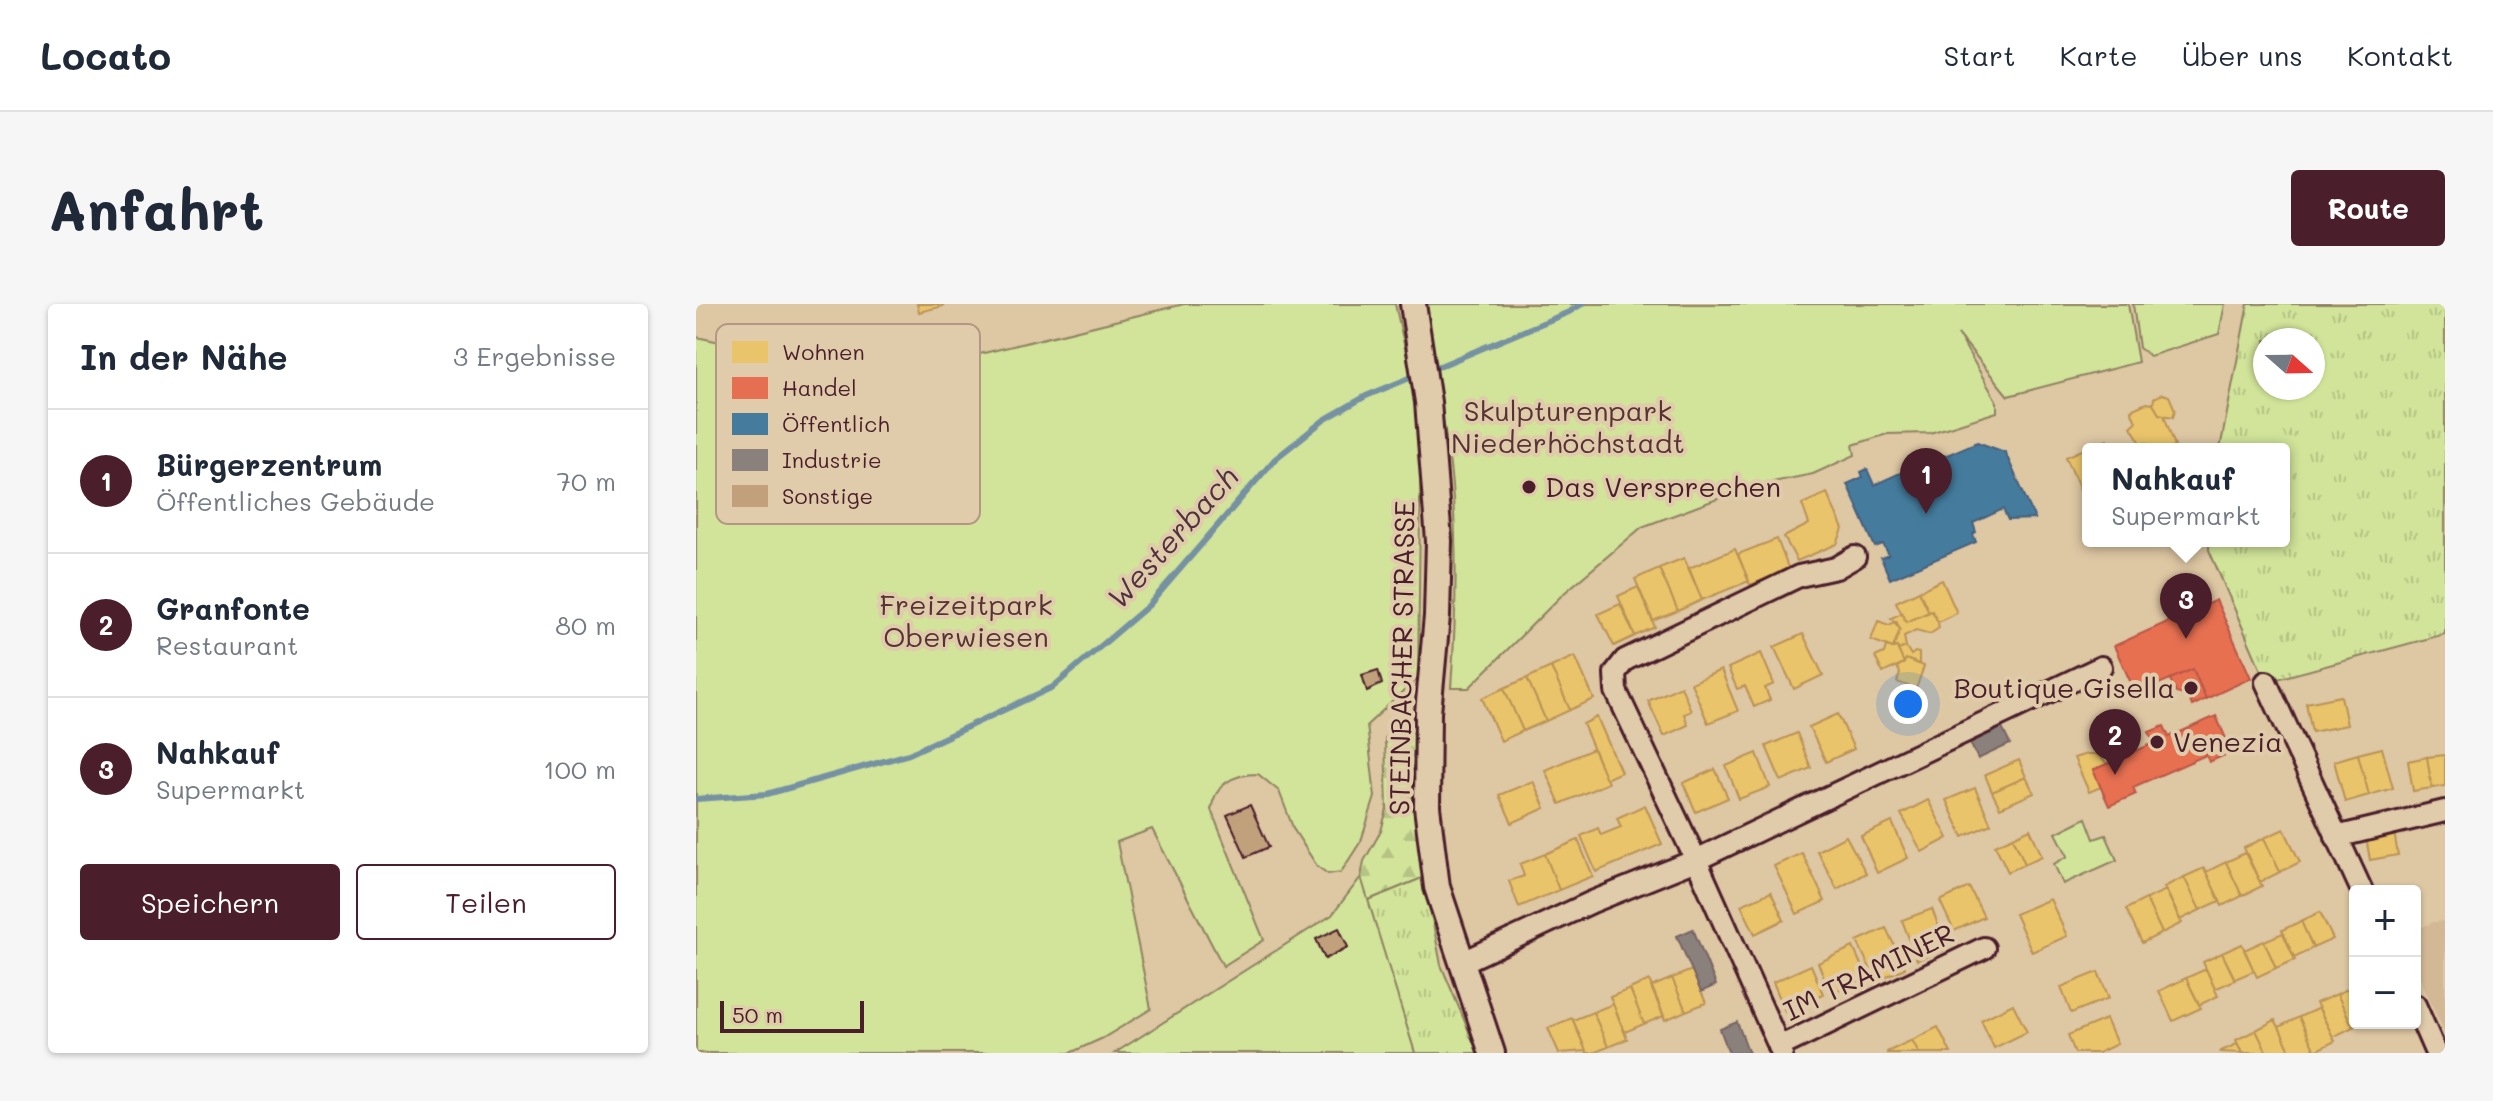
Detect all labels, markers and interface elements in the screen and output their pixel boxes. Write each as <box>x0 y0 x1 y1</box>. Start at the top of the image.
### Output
text: Locato <box>40 30 171 80</box>
text: Start <box>1944 37 2015 73</box>
text: Karte <box>2059 37 2138 73</box>
text: Über uns <box>2182 37 2303 73</box>
text: Kontakt <box>2347 37 2453 73</box>
button: Route <box>2291 170 2445 246</box>
text: Anfahrt <box>48 172 264 245</box>
legend <box>716 324 980 524</box>
north arrow <box>2253 328 2325 400</box>
text: In der Nähe <box>80 334 288 379</box>
text: Wohnen <box>782 337 865 366</box>
text: 3 Ergebnisse <box>453 339 616 373</box>
text: Handel <box>782 373 857 402</box>
park label: Skulpturenpark Niederhöchstadt <box>1451 392 1685 460</box>
text: Öffentlich <box>782 409 890 438</box>
popup <box>2082 443 2290 547</box>
text: Bürgerzentrum <box>156 444 382 484</box>
text: Industrie <box>782 445 882 474</box>
pin: 1 <box>1900 448 1952 514</box>
water label: Westerbach <box>1097 457 1246 616</box>
text: Nahkauf <box>2111 458 2235 498</box>
text: 1 <box>100 464 112 498</box>
text: 70 m <box>556 464 616 498</box>
place label: Das Versprechen <box>1545 468 1781 504</box>
marker: Das Versprechen <box>1520 478 1538 496</box>
text: Sonstige <box>782 481 873 510</box>
text: Öffentliches Gebäude <box>156 484 435 518</box>
text: Supermarkt <box>2111 498 2261 532</box>
street label: STEINBACHER STRASSE <box>1380 500 1422 816</box>
pin: 3 <box>2160 573 2212 639</box>
park label: Freizeitpark Oberwiesen <box>879 586 1053 654</box>
text: Granfonte <box>156 588 310 628</box>
text: 2 <box>99 608 113 642</box>
text: 80 m <box>555 608 616 642</box>
text: Restaurant <box>156 628 298 662</box>
place label: Boutique Gisella <box>1953 669 2175 705</box>
marker: Boutique Gisella <box>2182 679 2200 697</box>
your location <box>1888 684 1928 724</box>
pin: 2 <box>2089 709 2141 775</box>
place label: Venezia <box>2173 723 2283 759</box>
text: Nahkauf <box>156 732 279 772</box>
marker: Venezia <box>2148 733 2166 751</box>
text: 3 <box>98 752 114 786</box>
text: 100 m <box>543 752 616 786</box>
text: Supermarkt <box>156 772 305 806</box>
button: Speichern <box>80 864 340 940</box>
button: Teilen <box>356 864 616 940</box>
map controls <box>2349 885 2421 1029</box>
button: + <box>2349 885 2421 957</box>
street label: IM TRAMINER <box>1777 914 1960 1028</box>
button: − <box>2349 957 2421 1029</box>
scale bar <box>720 997 864 1033</box>
text: 50 m <box>732 1000 783 1029</box>

